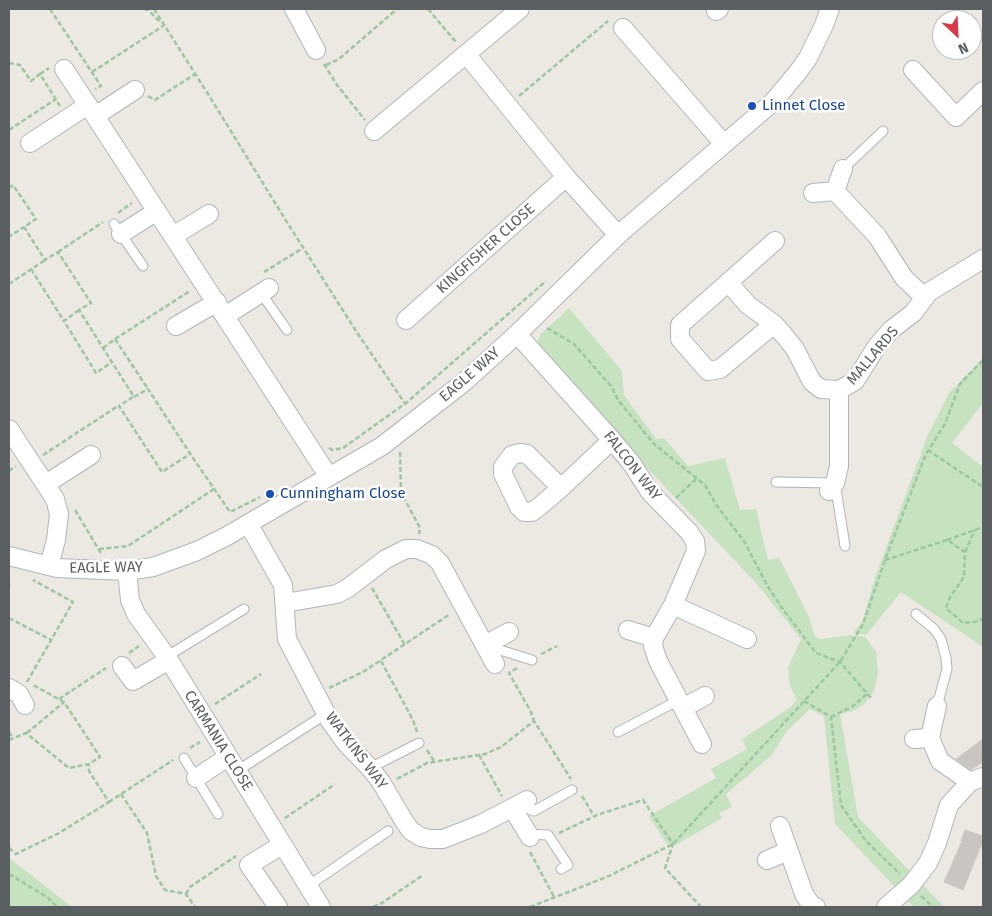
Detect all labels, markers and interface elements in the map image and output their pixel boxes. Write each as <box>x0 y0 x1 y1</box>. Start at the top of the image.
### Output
north arrow <box>932 10 982 60</box>
text: N <box>955 38 971 58</box>
place label: Linnet Close <box>762 97 845 115</box>
marker: Linnet Close <box>746 100 758 112</box>
street label: KINGFISHER CLOSE <box>433 200 539 298</box>
street label: MALLARDS <box>843 323 903 389</box>
street label: EAGLE WAY <box>436 344 504 406</box>
street label: FALCON WAY <box>599 428 665 504</box>
place label: Cunningham Close <box>280 485 406 503</box>
marker: Cunningham Close <box>264 488 276 500</box>
street label: EAGLE WAY <box>69 558 143 578</box>
street label: CARMANIA CLOSE <box>180 687 256 795</box>
street label: WATKINS WAY <box>321 709 391 793</box>

